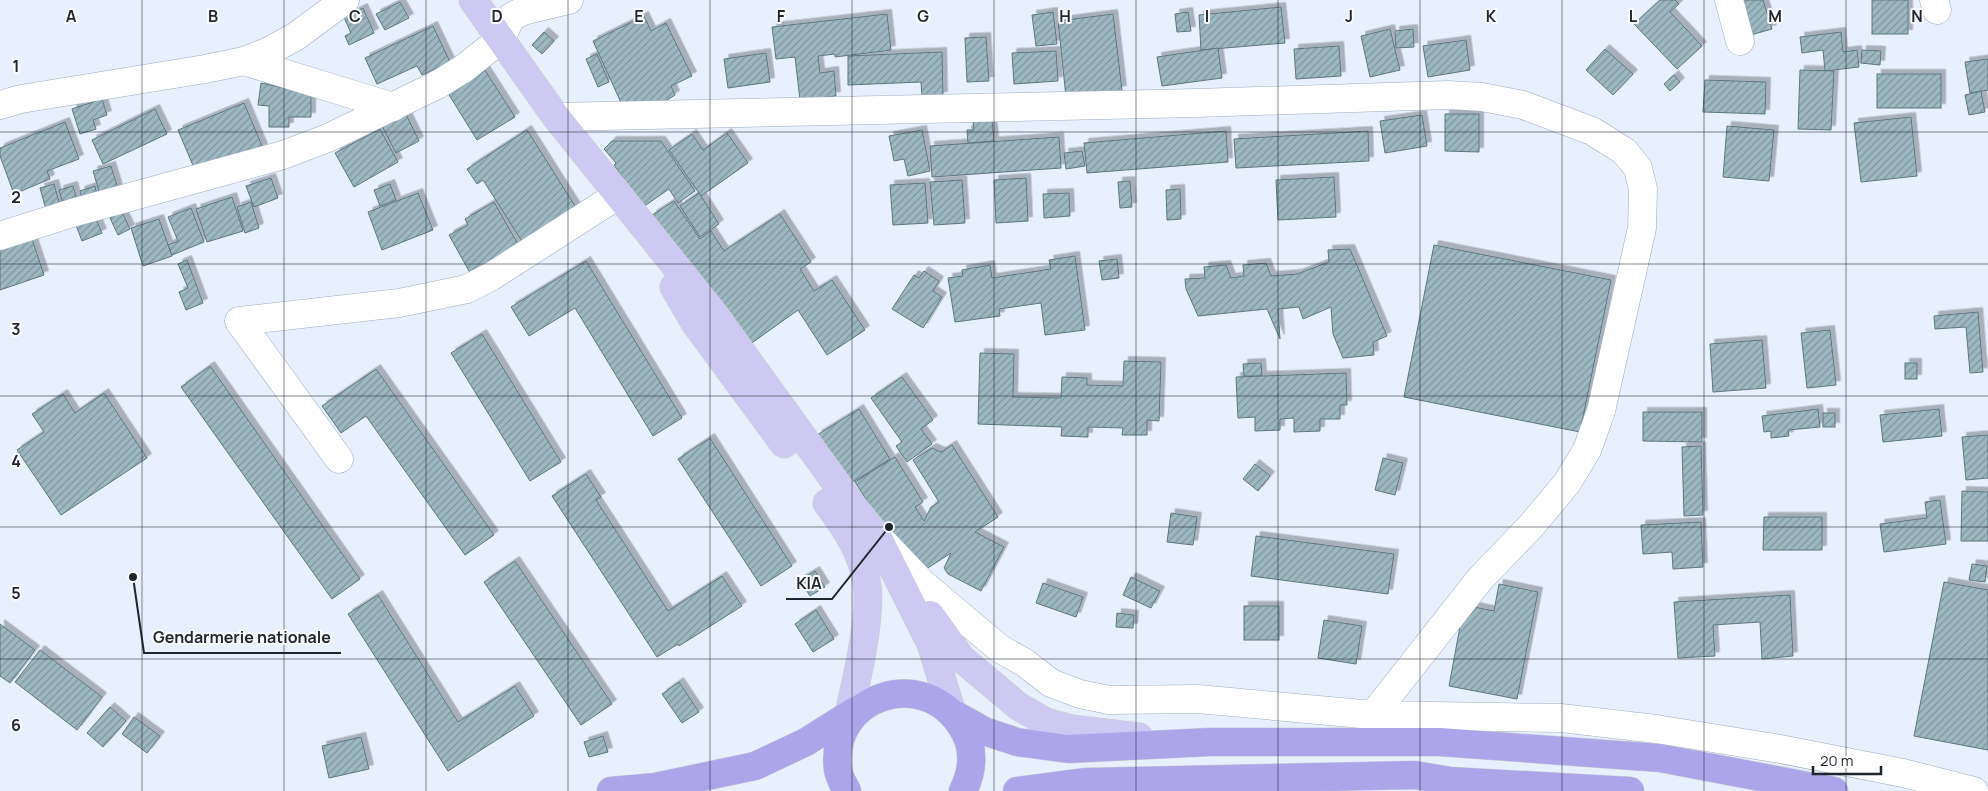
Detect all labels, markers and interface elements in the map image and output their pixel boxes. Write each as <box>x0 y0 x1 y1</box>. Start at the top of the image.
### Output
text: A <box>66 5 77 27</box>
text: B <box>208 5 218 27</box>
text: C <box>349 5 361 27</box>
text: D <box>491 5 503 27</box>
text: E <box>634 5 644 27</box>
text: F <box>777 5 786 27</box>
text: G <box>917 5 929 27</box>
text: H <box>1059 5 1071 27</box>
text: I <box>1205 5 1209 27</box>
text: J <box>1345 5 1353 27</box>
text: K <box>1486 5 1497 27</box>
text: L <box>1629 5 1638 27</box>
text: M <box>1768 5 1782 27</box>
text: N <box>1911 5 1923 27</box>
text: 1 <box>12 55 20 77</box>
text: 2 <box>11 186 21 208</box>
text: 3 <box>11 318 21 340</box>
text: 4 <box>11 450 21 472</box>
callout: KIA <box>786 568 832 599</box>
text: KIA <box>796 572 822 594</box>
text: 5 <box>11 582 21 604</box>
callout: Gendarmerie nationale <box>144 622 341 653</box>
text: Gendarmerie nationale <box>153 626 331 648</box>
text: 6 <box>11 714 21 736</box>
scale bar <box>1813 744 1880 776</box>
text: 20 m <box>1820 750 1853 771</box>

